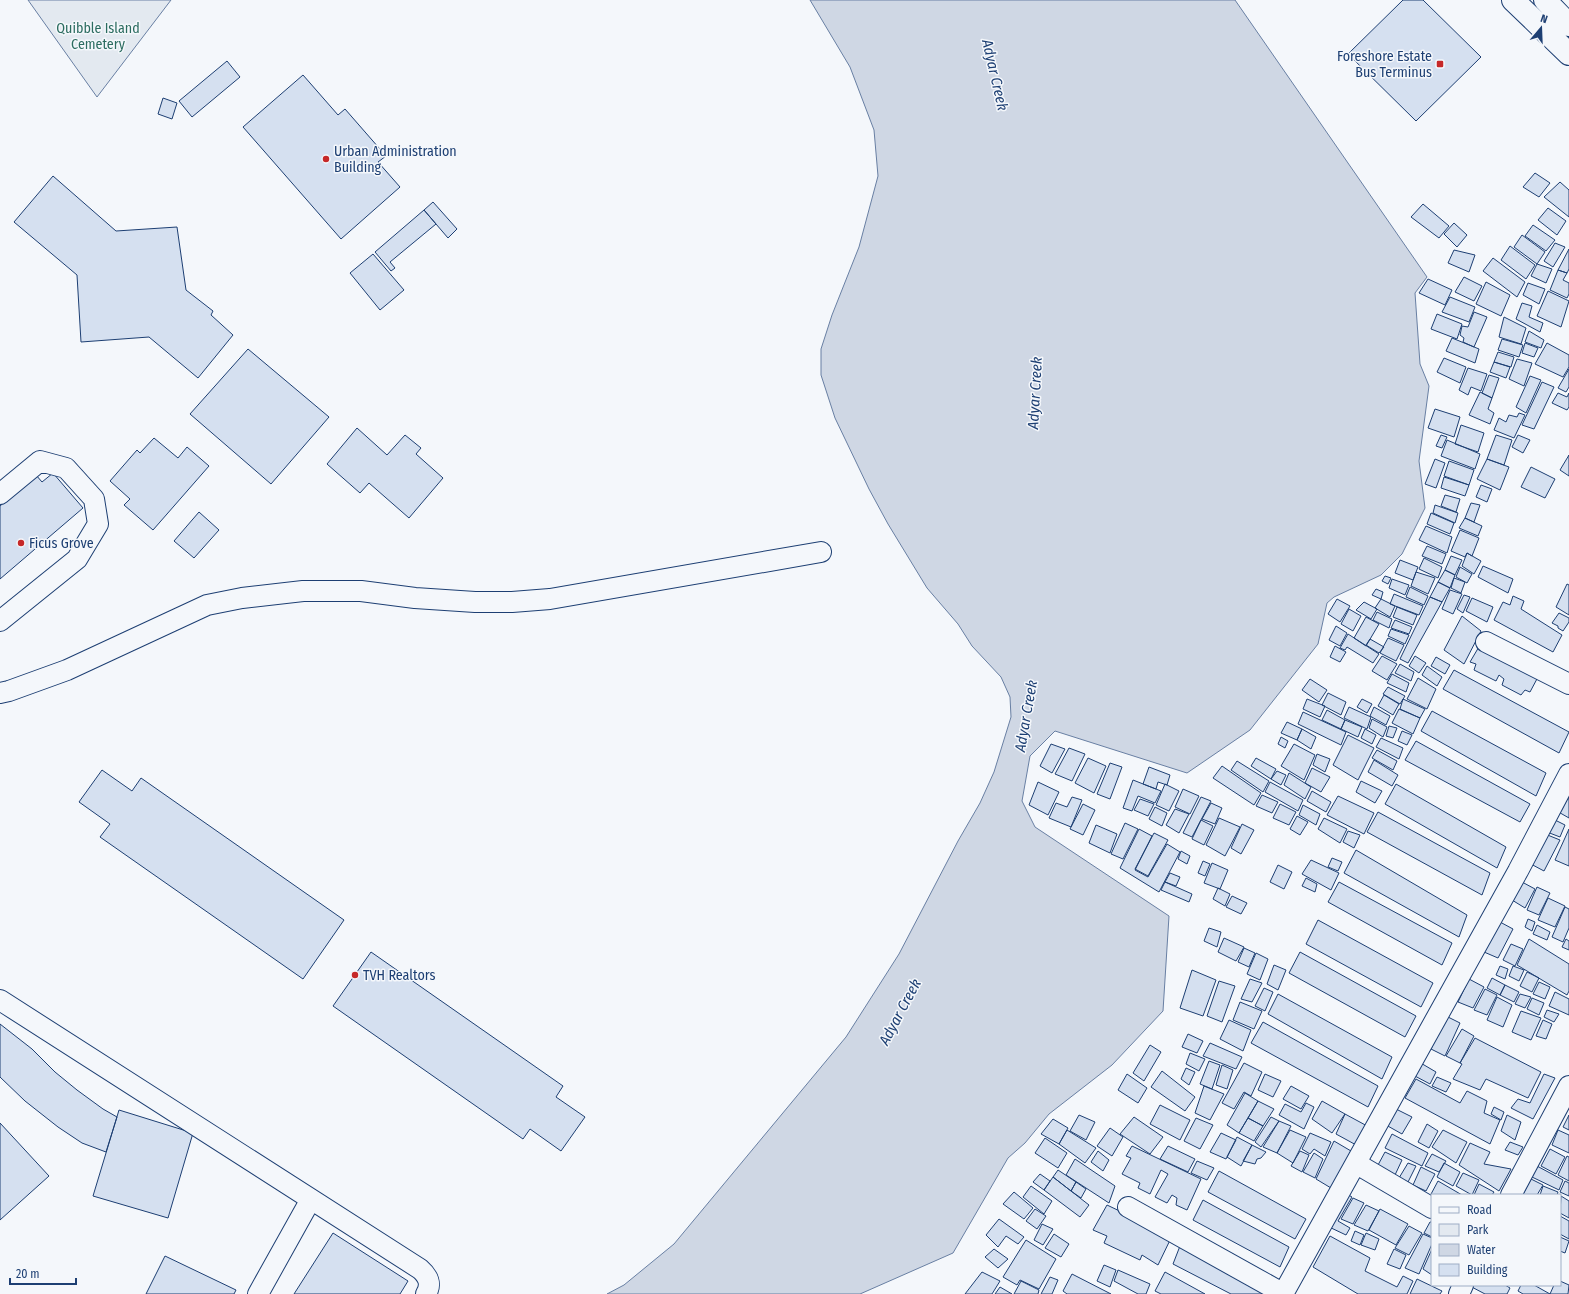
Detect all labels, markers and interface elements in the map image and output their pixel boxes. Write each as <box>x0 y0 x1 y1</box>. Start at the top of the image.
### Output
north arrow <box>1521 8 1561 48</box>
text: N <box>1539 12 1549 26</box>
park label: Quibble Island Cemetery <box>56 20 140 53</box>
water label: Adyar Creek <box>978 37 1012 113</box>
place label: Foreshore Estate Bus Terminus <box>1337 48 1432 81</box>
marker: Foreshore Estate Bus Terminus <box>1435 59 1445 69</box>
place label: Urban Administration Building <box>334 143 457 176</box>
marker: Urban Administration Building <box>321 154 331 164</box>
water label: Adyar Creek <box>1024 356 1046 431</box>
place label: Ficus Grove <box>29 535 94 552</box>
marker: Ficus Grove <box>16 538 26 548</box>
water label: Adyar Creek <box>1011 678 1041 754</box>
place label: TVH Realtors <box>363 967 435 984</box>
marker: TVH Realtors <box>350 970 360 980</box>
water label: Adyar Creek <box>875 975 925 1049</box>
legend <box>1431 1194 1561 1286</box>
text: Road <box>1467 1203 1492 1217</box>
text: Park <box>1467 1223 1489 1237</box>
text: Water <box>1467 1243 1496 1257</box>
scale bar <box>10 1260 76 1286</box>
text: Building <box>1467 1263 1508 1277</box>
text: 20 m <box>16 1267 40 1281</box>

